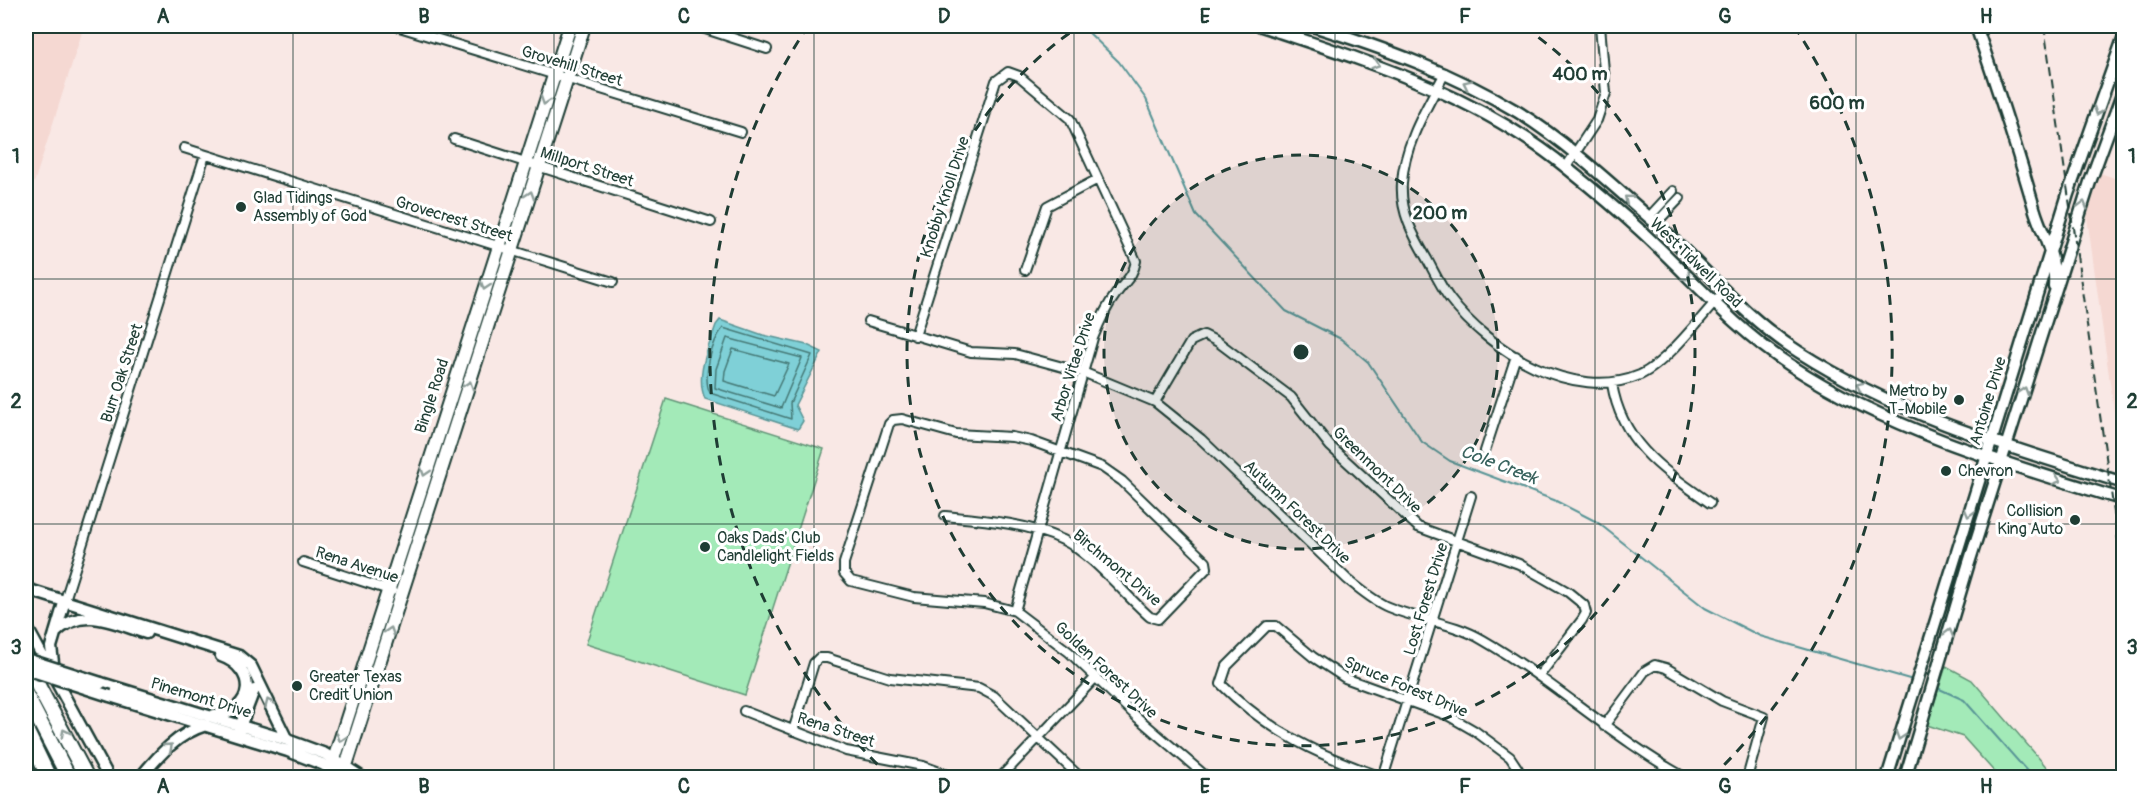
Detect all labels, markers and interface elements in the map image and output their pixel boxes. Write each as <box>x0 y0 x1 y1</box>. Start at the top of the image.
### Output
text: A <box>157 4 170 29</box>
text: B <box>418 4 430 29</box>
text: C <box>678 4 690 29</box>
text: D <box>938 4 951 29</box>
text: E <box>1200 4 1211 29</box>
text: F <box>1459 4 1471 29</box>
text: G <box>1718 4 1732 29</box>
text: H <box>1980 4 1993 29</box>
street label: Grovehill Street <box>519 41 625 91</box>
one-way arrow <box>1370 57 1381 69</box>
text: 400 m <box>1553 63 1607 86</box>
one-way arrow <box>1463 80 1473 91</box>
text: 600 m <box>1810 92 1864 115</box>
one-way arrow <box>540 95 552 106</box>
one-way arrow <box>2092 105 2105 116</box>
street label: Knobby Knoll Drive <box>916 134 974 260</box>
street label: Millport Street <box>538 142 637 192</box>
text: 1 <box>12 144 20 169</box>
text: 1 <box>2128 144 2136 169</box>
place label: Glad Tidings Assembly of God <box>253 188 367 226</box>
one-way arrow <box>522 190 535 201</box>
street label: Grovecrest Street <box>393 192 516 246</box>
one-way arrow <box>1624 195 1635 206</box>
marker: Glad Tidings Assembly of God <box>234 200 248 214</box>
one-way arrow <box>2076 200 2088 211</box>
text: 200 m <box>1413 202 1467 225</box>
street label: West Tidwell Road <box>1645 214 1747 312</box>
one-way arrow <box>1680 270 1690 281</box>
one-way arrow <box>480 280 492 291</box>
street label: Arbor Vitae Drive <box>1046 310 1100 424</box>
street label: Burr Oak Street <box>97 320 148 425</box>
centre of rings <box>1291 342 1311 362</box>
street label: Antoine Drive <box>1965 354 2011 448</box>
street label: Bingle Road <box>411 356 453 436</box>
one-way arrow <box>461 380 474 391</box>
place label: Metro by T-Mobile <box>1889 381 1947 419</box>
one-way arrow <box>1856 382 1867 394</box>
one-way arrow <box>2017 386 2030 397</box>
text: 2 <box>10 389 22 414</box>
text: 2 <box>2126 389 2138 414</box>
marker: Metro by T-Mobile <box>1952 393 1966 407</box>
street label: Greenmont Drive <box>1328 422 1426 518</box>
water label: Cole Creek <box>1457 440 1542 491</box>
street label: Autumn Forest Drive <box>1240 456 1355 568</box>
place label: Chevron <box>1958 461 2013 481</box>
marker: Chevron <box>1939 464 1953 478</box>
one-way arrow <box>420 466 432 477</box>
one-way arrow <box>2051 473 2062 485</box>
place label: Collision King Auto <box>1997 501 2063 539</box>
one-way arrow <box>1964 507 1976 518</box>
marker: Collision King Auto <box>2068 513 2082 527</box>
street label: Birchmont Drive <box>1069 525 1165 611</box>
place label: Oaks Dads' Club Candlelight Fields <box>717 528 834 566</box>
marker: Oaks Dads' Club Candlelight Fields <box>698 540 712 554</box>
street label: Lost Forest Drive <box>1399 540 1453 658</box>
street label: Rena Avenue <box>313 542 401 588</box>
street label: Golden Forest Drive <box>1051 617 1162 723</box>
one-way arrow <box>383 626 395 637</box>
one-way arrow <box>1942 628 1954 639</box>
text: 3 <box>10 635 22 660</box>
text: 3 <box>2126 635 2138 660</box>
street label: Spruce Forest Drive <box>1341 652 1471 722</box>
place label: Greater Texas Credit Union <box>309 667 402 705</box>
street label: Pinemont Drive <box>148 673 254 723</box>
marker: Greater Texas Credit Union <box>290 679 304 693</box>
one-way arrow <box>264 699 276 710</box>
street label: Rena Street <box>795 708 878 752</box>
one-way arrow <box>61 729 72 739</box>
one-way arrow <box>1895 730 1908 741</box>
one-way arrow <box>336 732 348 743</box>
one-way arrow <box>163 743 174 754</box>
text: A <box>157 774 170 799</box>
text: B <box>418 774 430 799</box>
text: C <box>678 774 690 799</box>
text: D <box>938 774 951 799</box>
text: E <box>1200 774 1211 799</box>
text: F <box>1459 774 1471 799</box>
text: G <box>1718 774 1732 799</box>
text: H <box>1980 774 1993 799</box>

